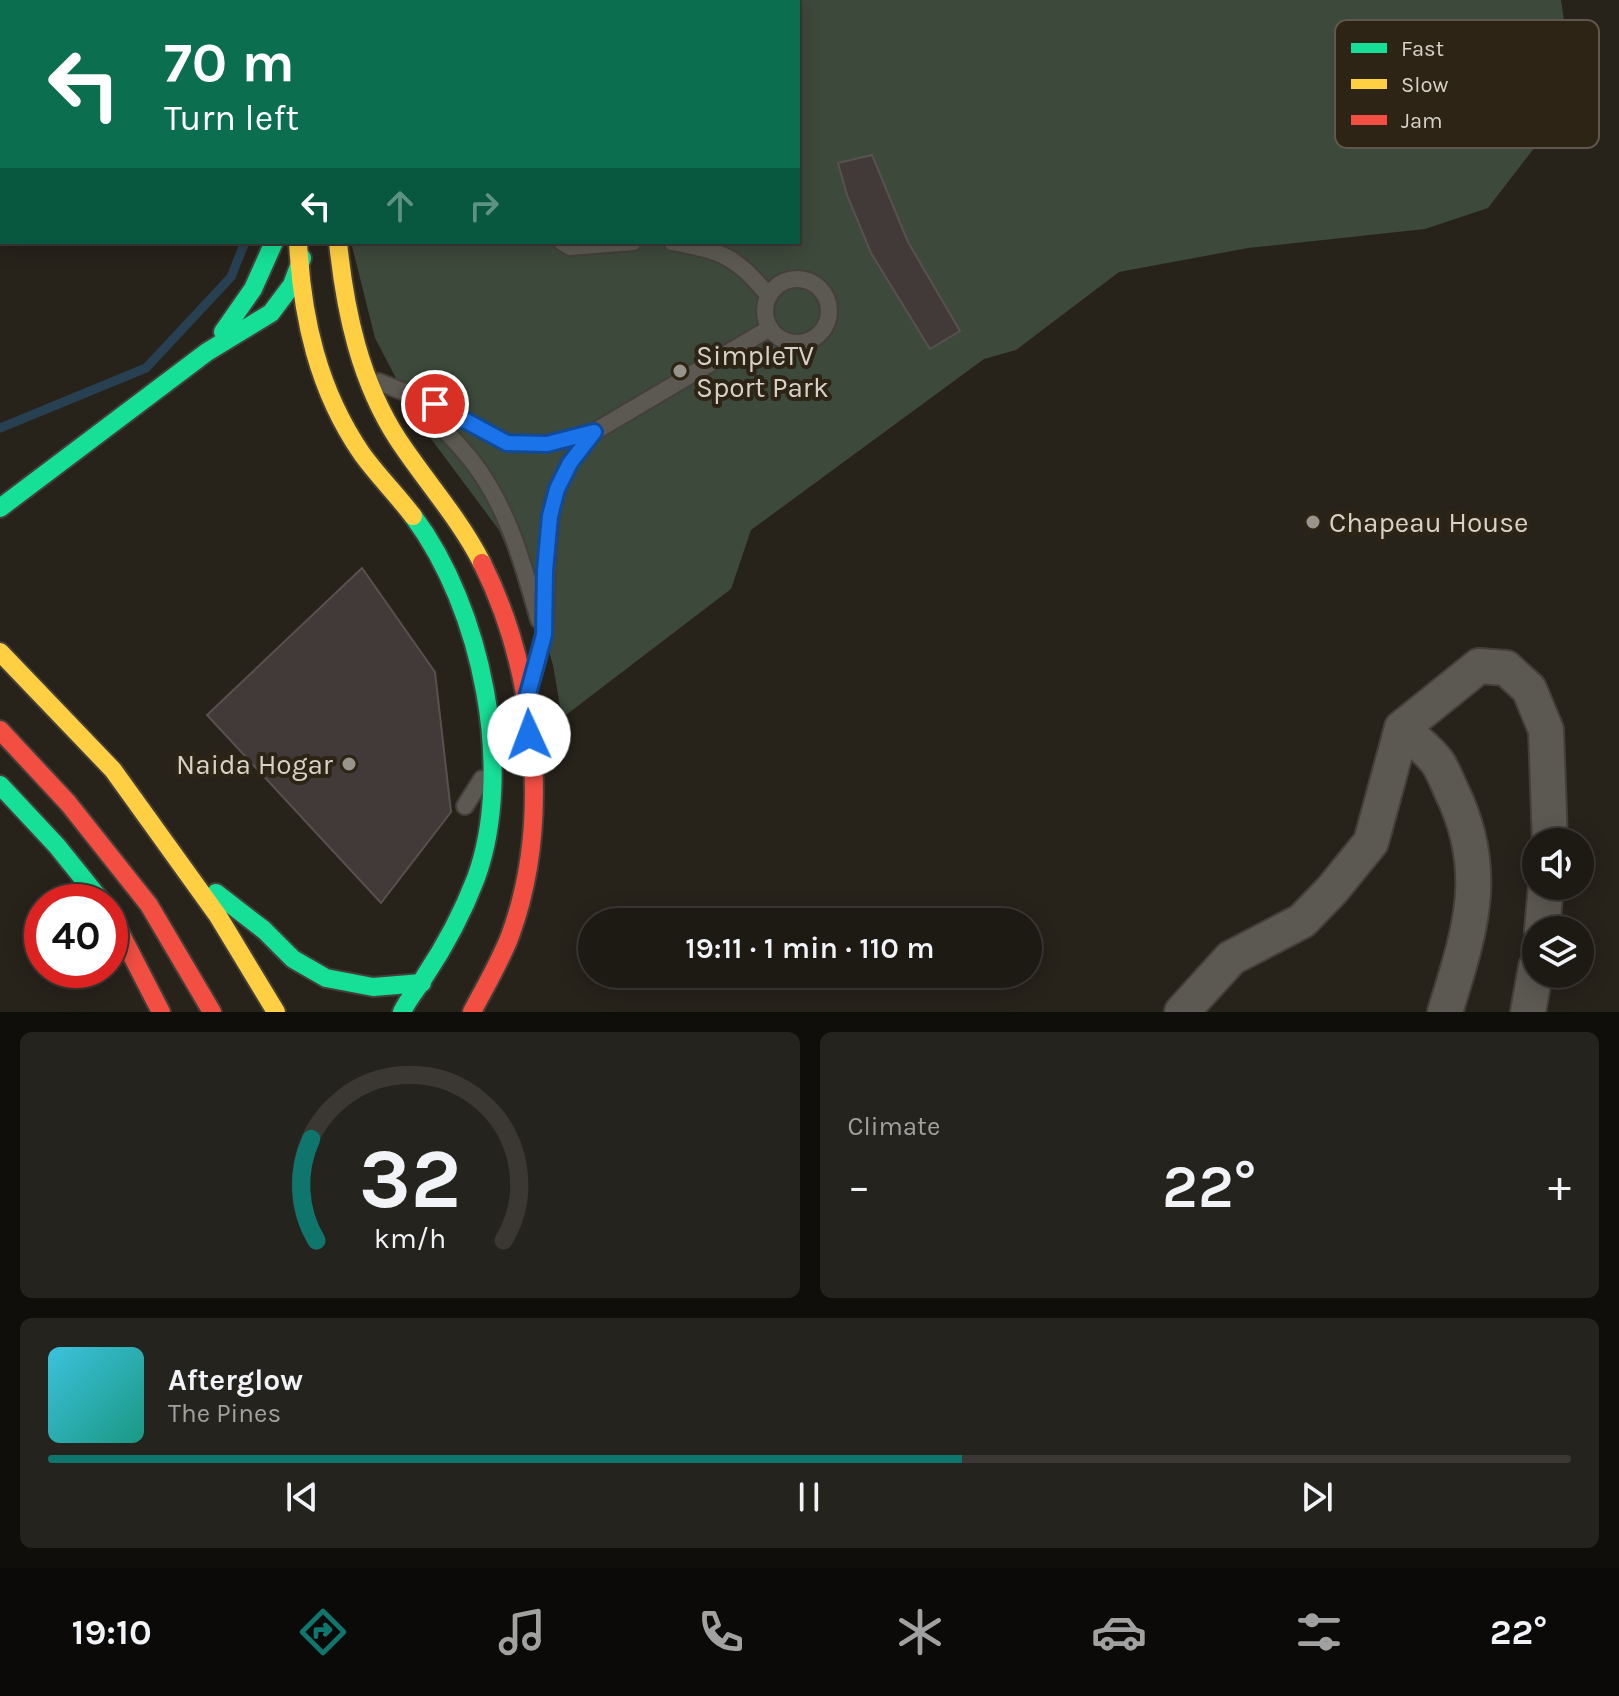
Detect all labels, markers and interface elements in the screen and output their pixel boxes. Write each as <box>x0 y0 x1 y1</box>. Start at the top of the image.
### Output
legend <box>1335 20 1599 148</box>
text: 70 m <box>164 30 295 95</box>
icon: left <box>32 32 136 136</box>
text: Fast <box>1401 36 1444 62</box>
text: Slow <box>1401 72 1448 98</box>
text: Turn left <box>164 97 299 139</box>
text: Jam <box>1401 108 1443 134</box>
icon: left <box>294 184 338 228</box>
icon: ahead <box>378 184 422 228</box>
icon: right <box>462 184 506 228</box>
place label: SimpleTV Sport Park <box>696 339 829 404</box>
marker: SimpleTV Sport Park <box>671 362 689 380</box>
pin <box>401 370 469 438</box>
icon: arrive <box>413 382 457 426</box>
place label: Chapeau House <box>1329 506 1528 539</box>
marker: Chapeau House <box>1304 513 1322 531</box>
position arrow <box>487 693 571 777</box>
place label: Naida Hogar <box>176 748 334 781</box>
marker: Naida Hogar <box>340 755 358 773</box>
map controls <box>1522 828 1594 988</box>
button: sound <box>1522 828 1594 900</box>
speed limit sign: 40 <box>24 884 128 988</box>
button: layers <box>1522 916 1594 988</box>
text: 19:11 · 1 min · 110 m <box>685 930 935 966</box>
text: Climate <box>848 1111 940 1142</box>
text: 32 <box>359 1131 461 1228</box>
text: 22° <box>1162 1152 1256 1222</box>
text: − <box>848 1161 871 1212</box>
text: + <box>1548 1161 1571 1212</box>
text: km/h <box>374 1222 446 1255</box>
text: Afterglow <box>168 1362 303 1398</box>
text: The Pines <box>168 1398 281 1429</box>
icon: previous <box>280 1475 324 1519</box>
icon: pause <box>787 1475 831 1519</box>
icon: next <box>1295 1475 1339 1519</box>
icon: directions <box>295 1604 351 1660</box>
icon: music <box>494 1604 550 1660</box>
icon: phone <box>693 1604 749 1660</box>
icon: climate <box>892 1604 948 1660</box>
icon: car <box>1091 1604 1147 1660</box>
icon: filters <box>1291 1604 1347 1660</box>
text: 19:10 <box>72 1611 152 1653</box>
text: 22° <box>1490 1611 1547 1653</box>

